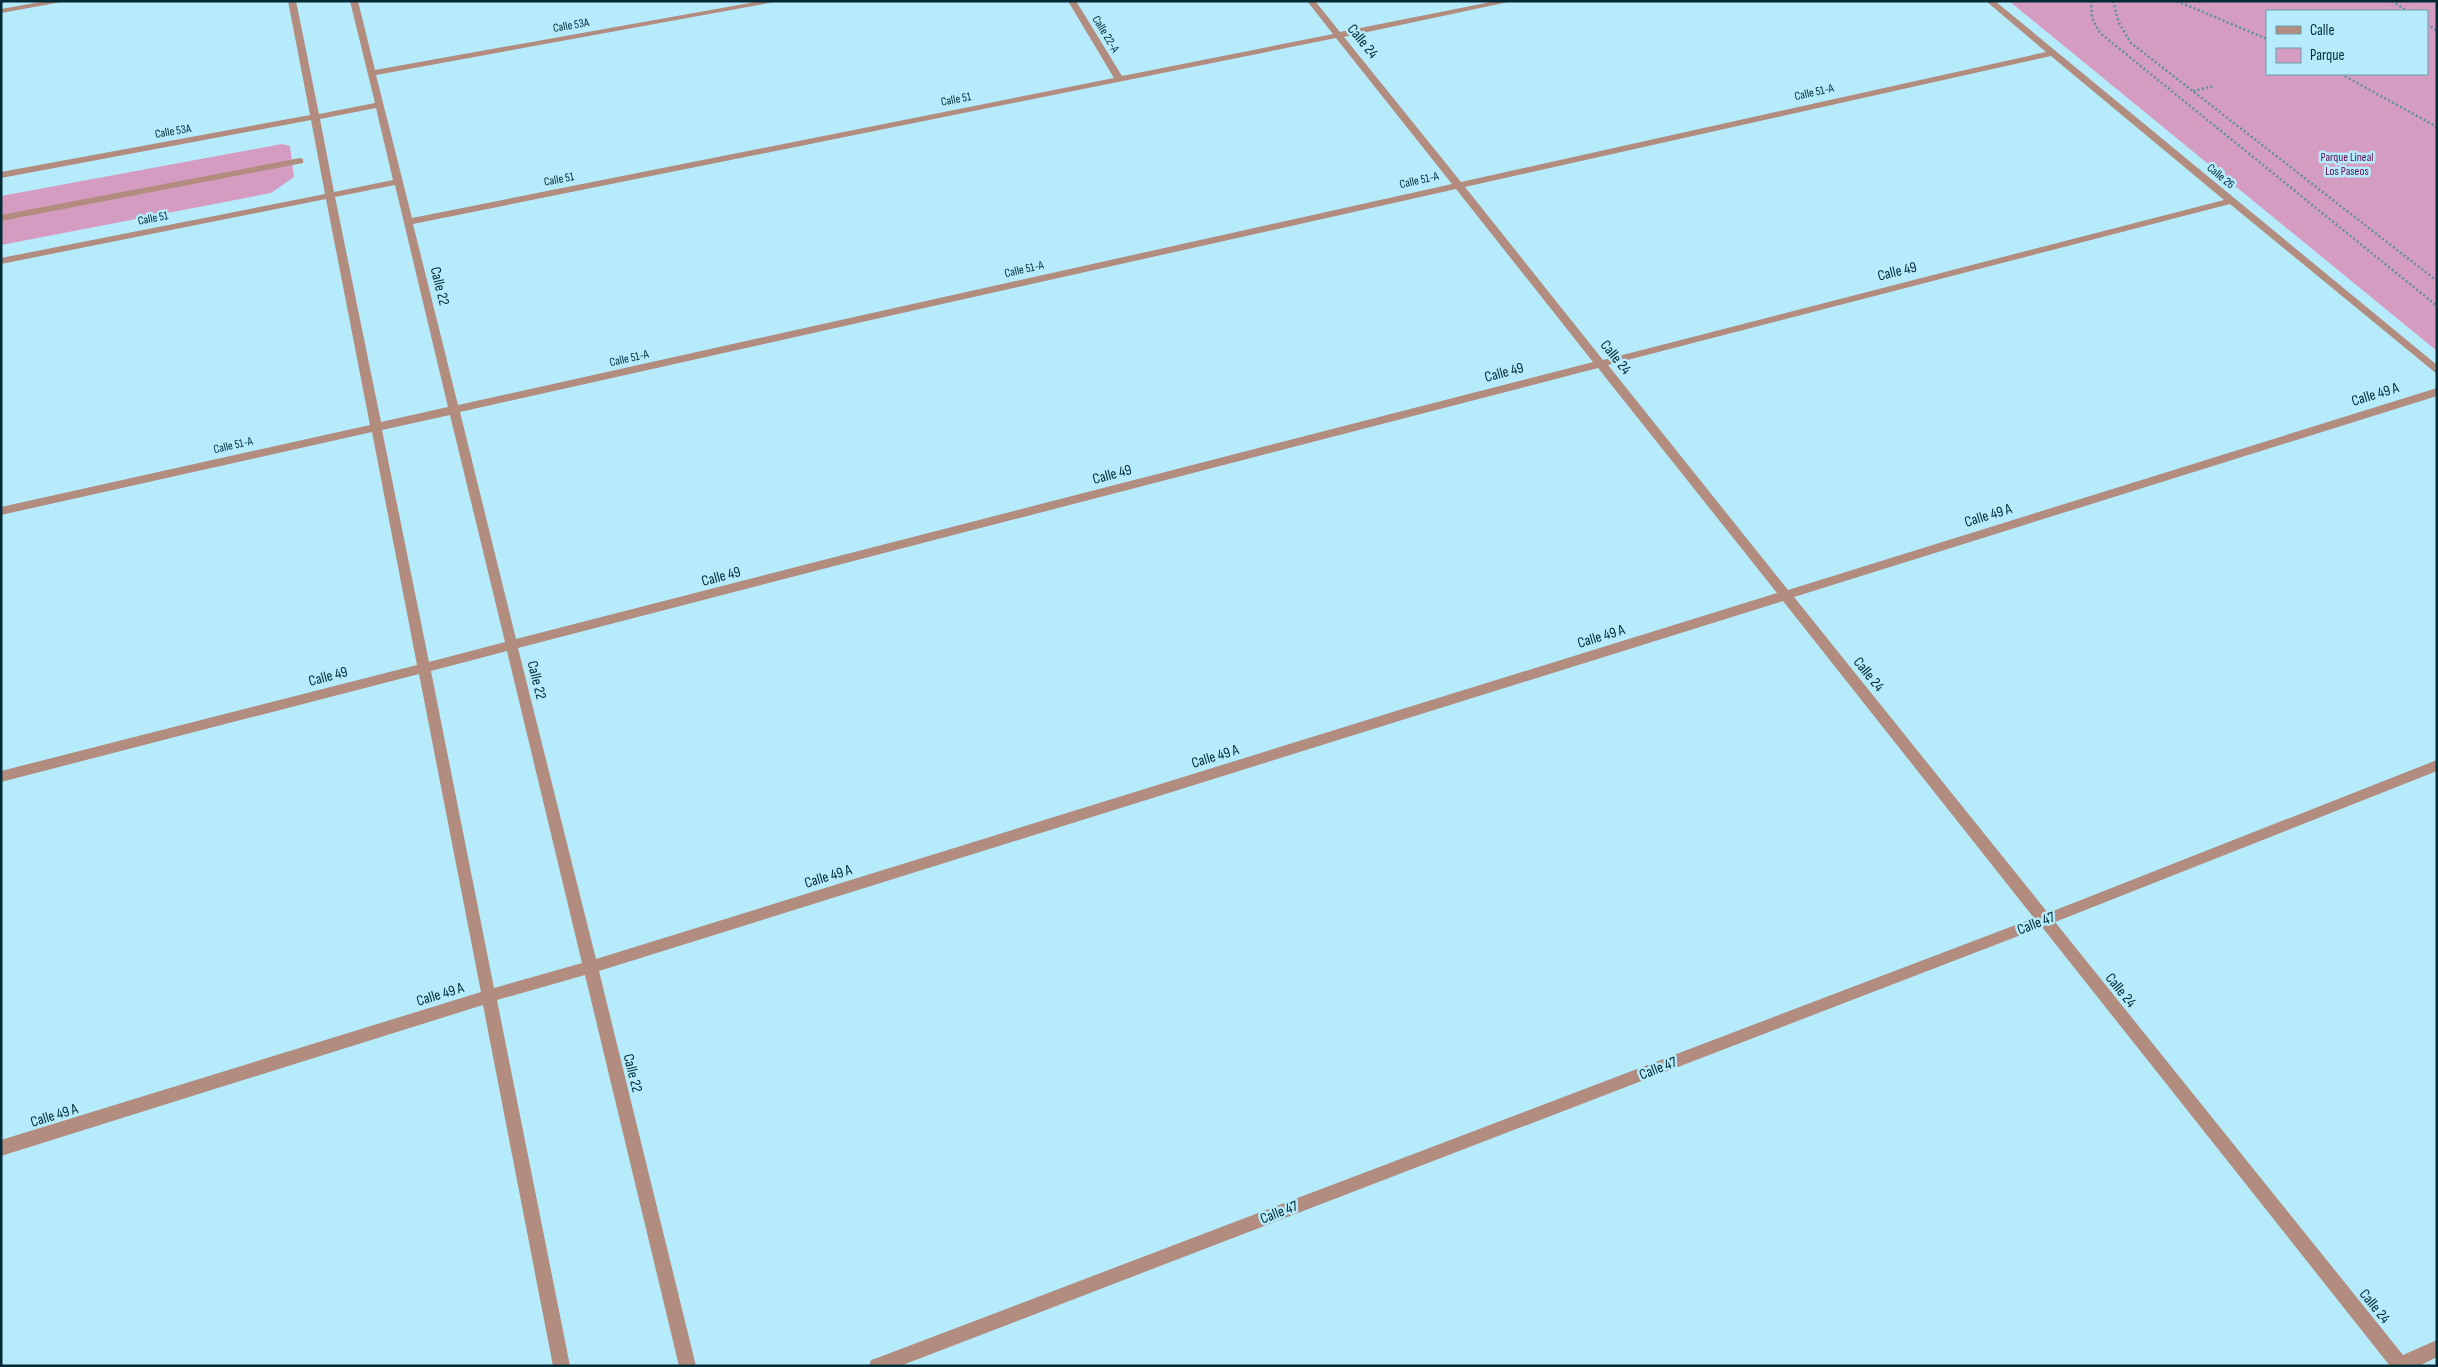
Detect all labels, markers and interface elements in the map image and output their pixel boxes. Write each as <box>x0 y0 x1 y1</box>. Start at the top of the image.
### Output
legend <box>2266 10 2428 75</box>
street label: Calle 22-A <box>1089 13 1123 56</box>
street label: Calle 53A <box>552 15 591 36</box>
street label: Calle 24 <box>1343 20 1382 63</box>
text: Calle <box>2310 21 2334 40</box>
text: Parque <box>2310 46 2345 65</box>
street label: Calle 51-A <box>1793 81 1836 104</box>
street label: Calle 51 <box>940 89 973 110</box>
street label: Calle 53A <box>154 121 193 142</box>
park label: Parque Lineal Los Paseos <box>2320 150 2374 179</box>
street label: Calle 26 <box>2204 160 2238 192</box>
street label: Calle 51 <box>543 169 576 190</box>
street label: Calle 51-A <box>1398 169 1441 192</box>
street label: Calle 51 <box>137 208 170 229</box>
street label: Calle 49 <box>1876 257 1919 286</box>
street label: Calle 51-A <box>1003 258 1046 281</box>
street label: Calle 22 <box>426 265 453 307</box>
street label: Calle 24 <box>1596 336 1635 379</box>
street label: Calle 51-A <box>608 347 651 370</box>
street label: Calle 49 <box>1482 358 1526 387</box>
street label: Calle 49 A <box>2349 378 2402 411</box>
street label: Calle 51-A <box>212 434 255 457</box>
street label: Calle 49 <box>1090 460 1134 489</box>
street label: Calle 49 A <box>1962 499 2015 532</box>
street label: Calle 49 <box>699 562 743 591</box>
street label: Calle 49 A <box>1575 620 1628 653</box>
street label: Calle 24 <box>1849 653 1888 696</box>
street label: Calle 22 <box>523 659 550 701</box>
street label: Calle 49 <box>306 662 350 691</box>
street label: Calle 49 A <box>1189 740 1242 773</box>
street label: Calle 49 A <box>802 860 855 893</box>
street label: Calle 47 <box>2015 908 2058 939</box>
street label: Calle 24 <box>2101 969 2140 1012</box>
street label: Calle 49 A <box>414 978 467 1011</box>
street label: Calle 22 <box>619 1052 646 1094</box>
street label: Calle 47 <box>1637 1053 1680 1084</box>
street label: Calle 49 A <box>28 1099 81 1132</box>
street label: Calle 47 <box>1258 1197 1301 1228</box>
street label: Calle 24 <box>2355 1285 2394 1328</box>

